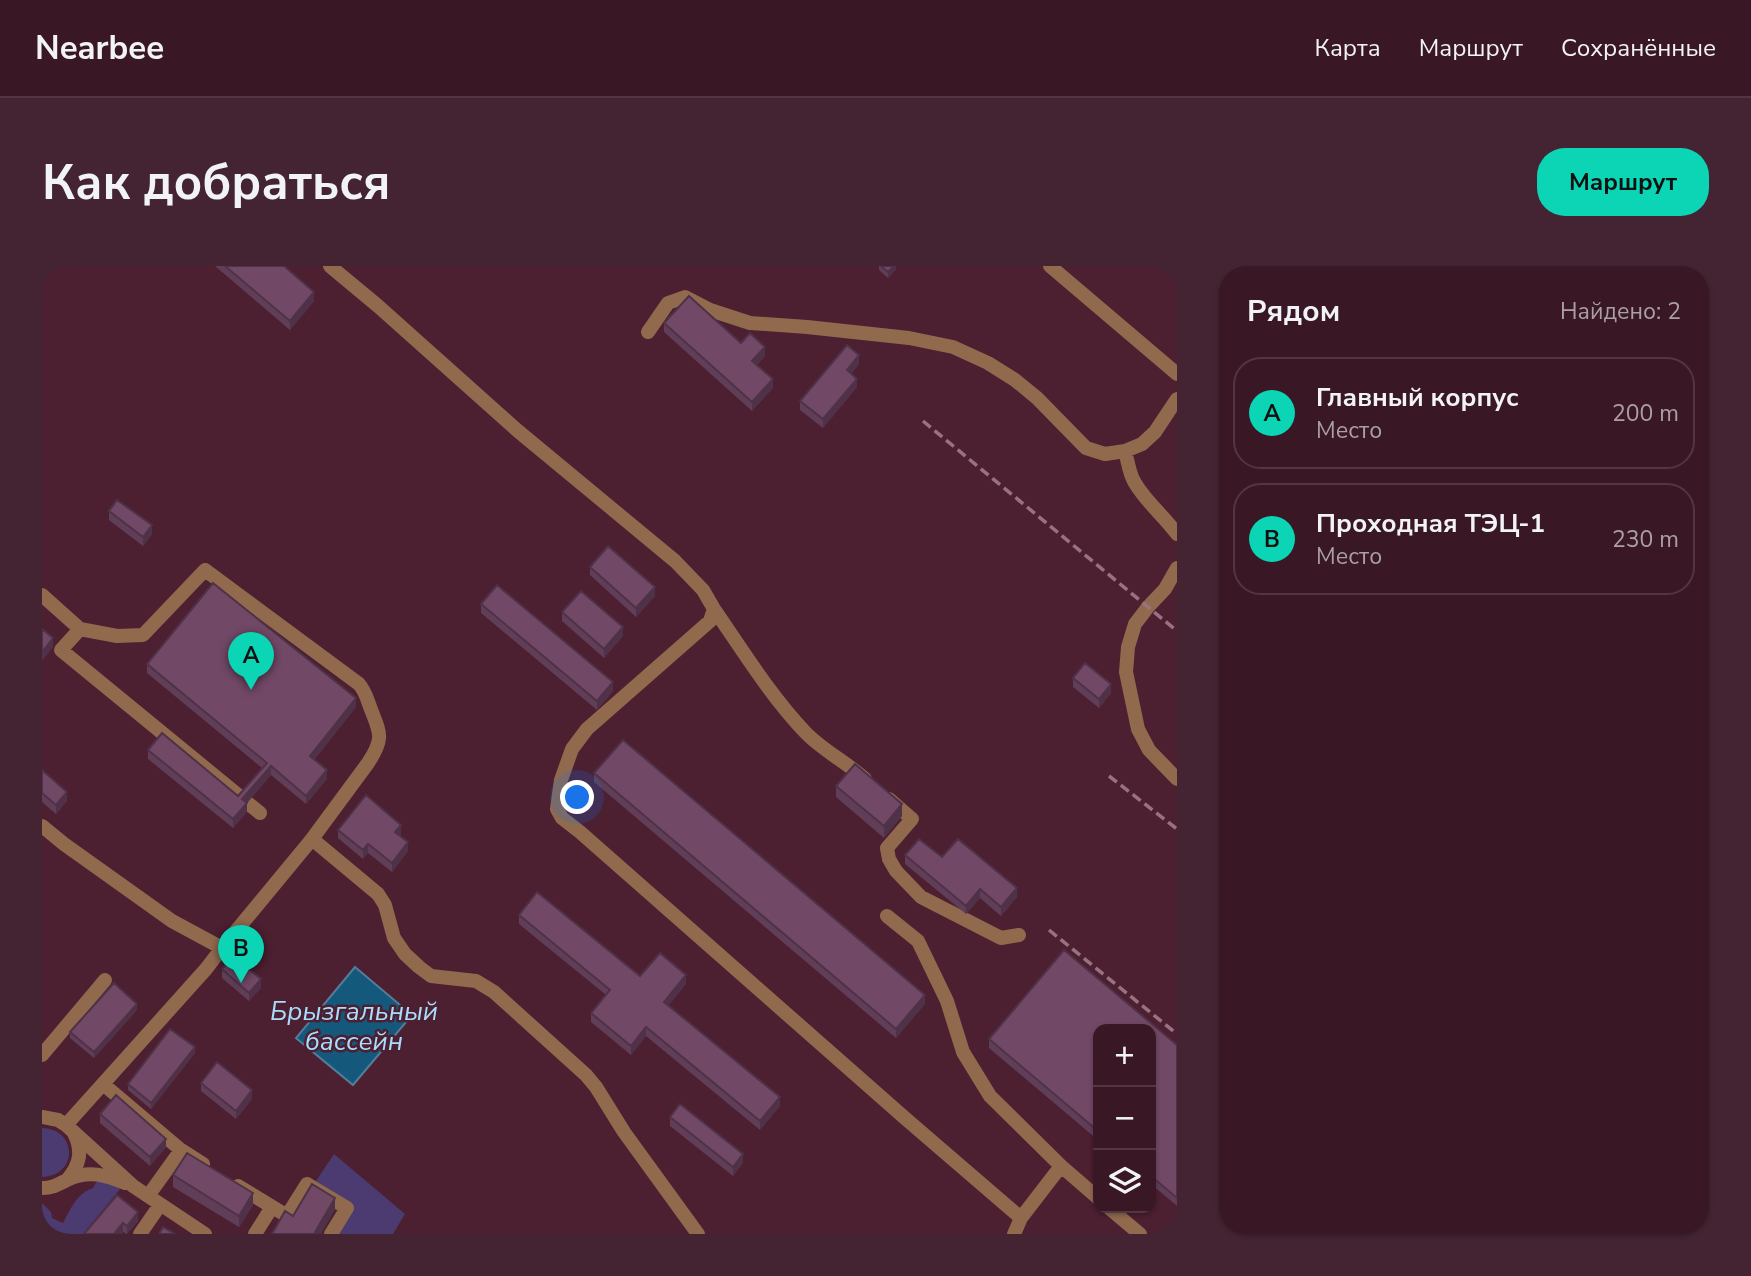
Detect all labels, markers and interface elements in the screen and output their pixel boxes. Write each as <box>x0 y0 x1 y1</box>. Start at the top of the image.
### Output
text: Nearbee <box>35 26 164 71</box>
text: Карта <box>1315 32 1381 64</box>
text: Маршрут <box>1419 32 1523 64</box>
text: Сохранённые <box>1561 32 1716 64</box>
button: Маршрут <box>1537 148 1709 216</box>
text: Как добраться <box>42 149 390 216</box>
text: Рядом <box>1247 291 1340 332</box>
text: Найдено: 2 <box>1560 296 1681 327</box>
text: Главный корпус <box>1316 380 1519 415</box>
text: A <box>1263 398 1281 429</box>
text: 200 m <box>1612 398 1679 429</box>
text: Место <box>1316 415 1382 446</box>
text: Проходная ТЭЦ-1 <box>1316 506 1545 541</box>
text: B <box>1264 524 1280 555</box>
text: 230 m <box>1612 524 1679 555</box>
text: Место <box>1316 541 1382 572</box>
pin: A <box>228 632 274 690</box>
your location <box>560 780 594 814</box>
pin: B <box>218 925 264 983</box>
water label: Брызгальный бассейн <box>270 994 438 1059</box>
map controls <box>1093 1024 1156 1213</box>
button: + <box>1093 1024 1156 1087</box>
button: − <box>1093 1087 1156 1150</box>
button: layers <box>1093 1150 1156 1213</box>

